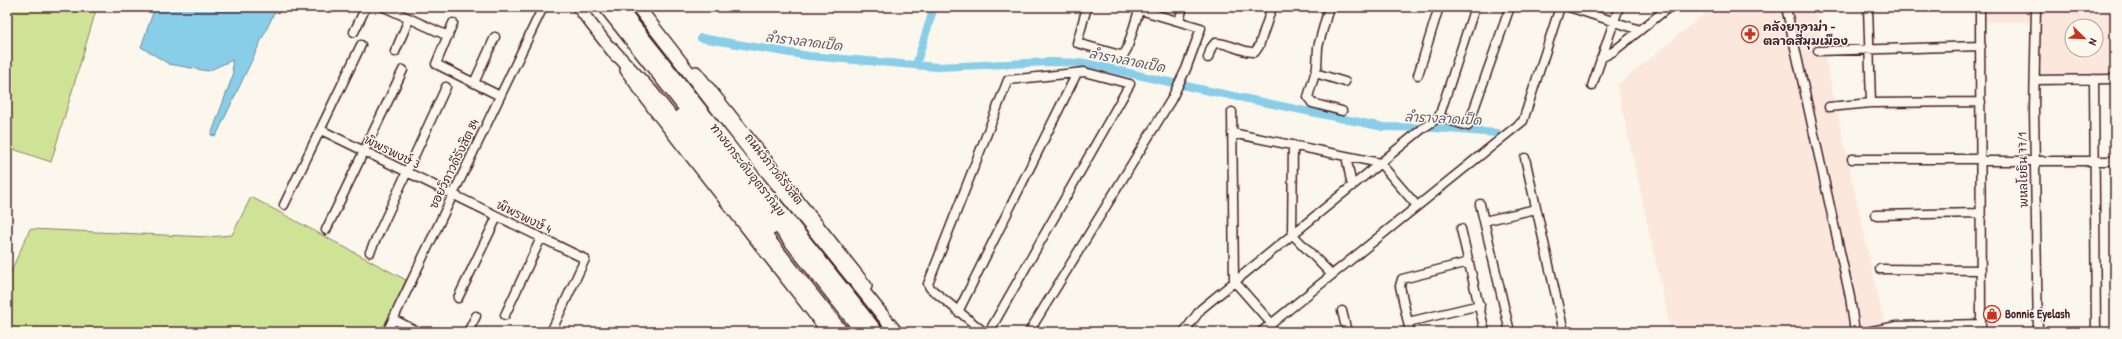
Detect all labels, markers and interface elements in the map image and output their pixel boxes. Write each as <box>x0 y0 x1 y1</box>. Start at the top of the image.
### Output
place label: คลังยาอาม่า - ตลาดสี่มุมเมือง <box>1763 18 1848 50</box>
north arrow <box>2064 18 2104 58</box>
pharmacy icon: คลังยาอาม่า - ตลาดสี่มุมเมือง <box>1740 24 1760 44</box>
water label: ลำรางลาดเป็ด <box>765 27 844 55</box>
text: N <box>2086 36 2101 47</box>
water label: ลำรางลาดเป็ด <box>1087 44 1168 76</box>
water label: ลำรางลาดเป็ด <box>1404 107 1483 129</box>
street label: ซอยวิภาวดีรังสิต 84 <box>424 116 483 211</box>
street label: ทางยกระดับอุตราภิมุข <box>706 120 790 220</box>
street label: ถนนวิภาวดีรังสิต <box>741 129 808 208</box>
street label: พิพรพงษ์ 3 <box>361 131 423 172</box>
street label: พหลโยธิน 77/1 <box>2013 132 2032 208</box>
street label: พิพรพงษ์ 4 <box>494 196 555 237</box>
shop icon: Bonnie Eyelash <box>1982 304 2002 324</box>
place label: Bonnie Eyelash <box>2005 305 2071 323</box>

